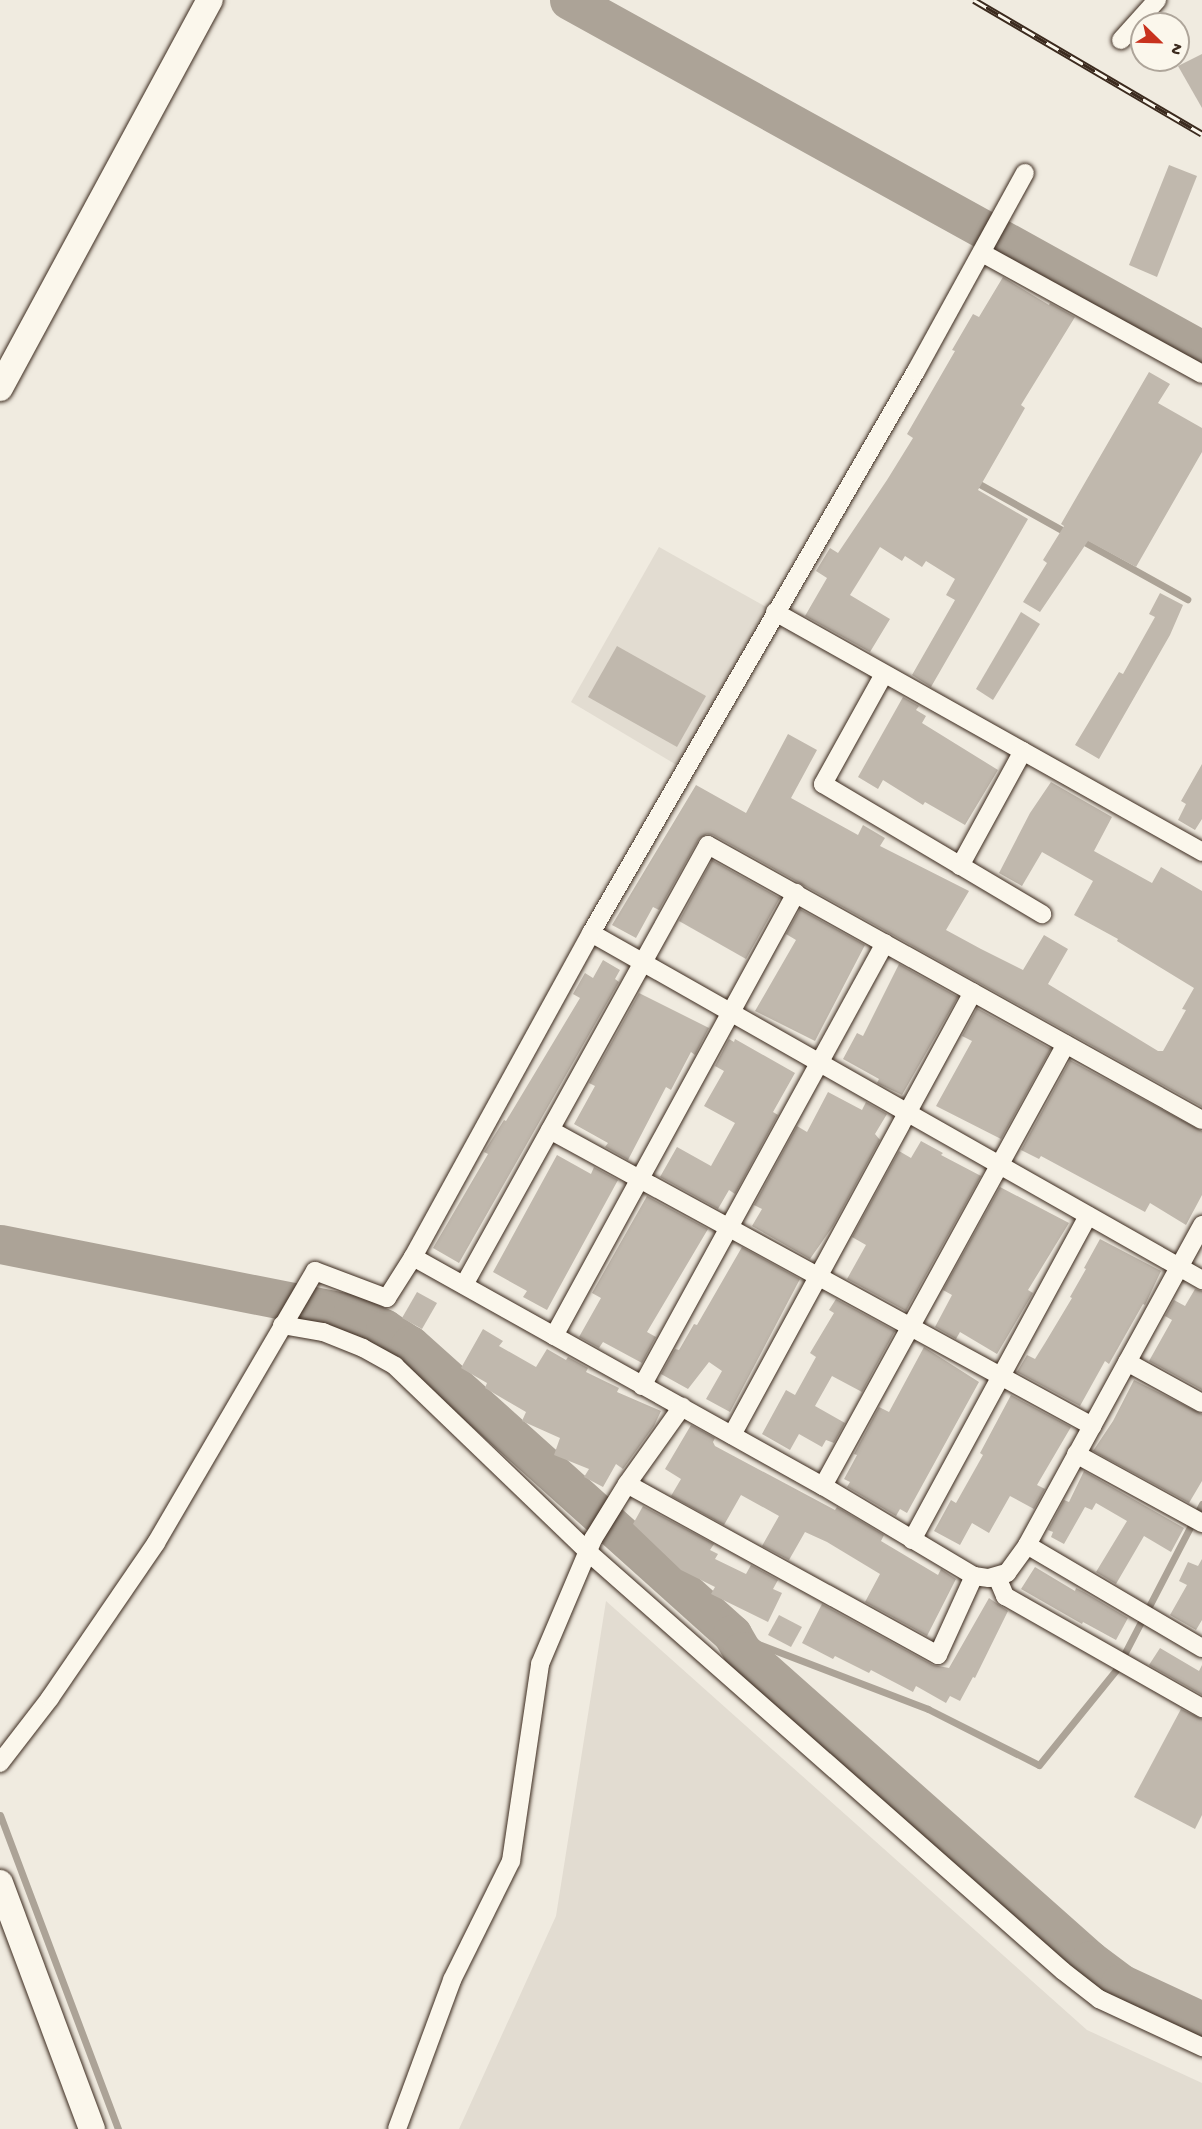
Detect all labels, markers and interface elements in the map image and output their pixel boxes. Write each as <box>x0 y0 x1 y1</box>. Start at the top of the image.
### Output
north arrow <box>1130 12 1190 72</box>
text: N <box>1164 40 1186 57</box>

